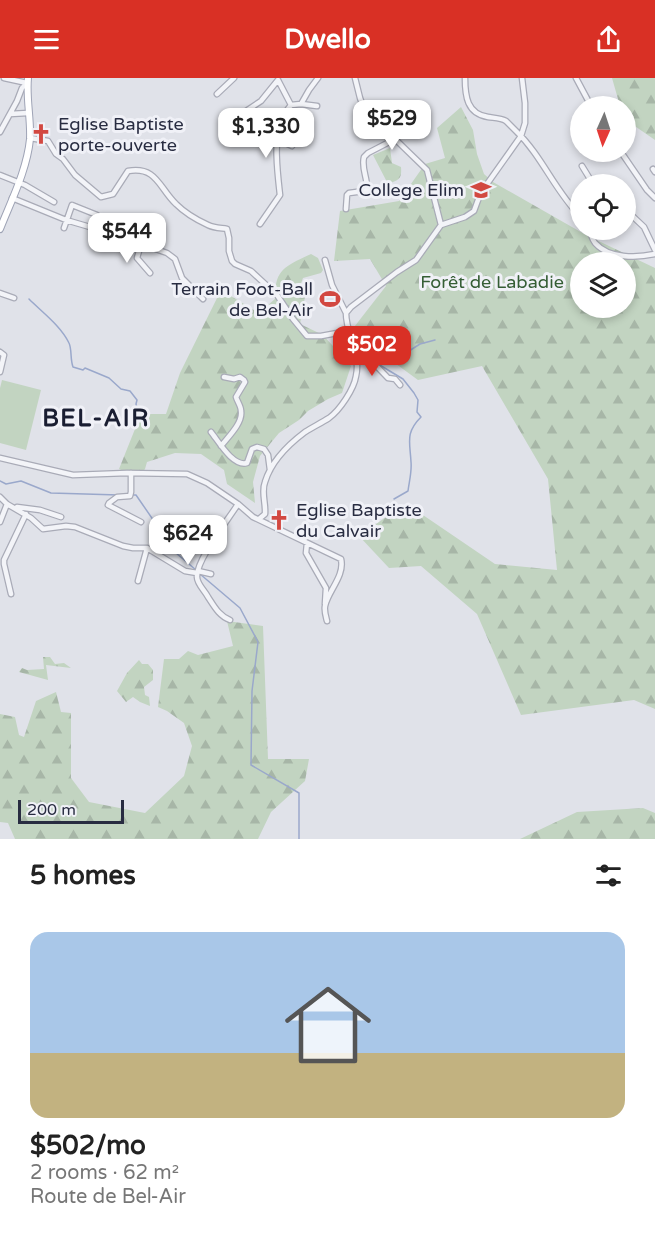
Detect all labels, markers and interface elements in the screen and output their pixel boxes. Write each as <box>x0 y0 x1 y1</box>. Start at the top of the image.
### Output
icon: menu <box>30 23 63 56</box>
text: Dwello <box>284 23 371 56</box>
icon: share <box>592 23 625 56</box>
north arrow <box>570 96 636 162</box>
map controls <box>570 96 636 318</box>
pin: $529 <box>356 100 428 151</box>
text: $529 <box>367 107 417 131</box>
pin: $1,330 <box>217 108 315 159</box>
place label: Eglise Baptiste porte-ouverte <box>58 113 184 156</box>
text: $1,330 <box>232 115 300 139</box>
church icon: Eglise Baptiste porte-ouverte <box>29 122 53 146</box>
button: locate <box>570 174 636 240</box>
school or university icon: College Elim <box>469 178 493 202</box>
place label: College Elim <box>358 179 464 201</box>
pin: $544 <box>91 213 163 264</box>
text: $544 <box>102 220 152 244</box>
button: layers <box>570 252 636 318</box>
park label: Forêt de Labadie <box>420 271 564 293</box>
place label: Terrain Foot-Ball de Bel-Air <box>171 278 313 321</box>
sports icon: Terrain Foot-Ball de Bel-Air <box>318 287 342 311</box>
pin: $502 <box>336 326 408 377</box>
text: $502 <box>347 333 397 357</box>
district label: BEL-AIR <box>42 404 150 433</box>
place label: Eglise Baptiste du Calvair <box>296 499 422 542</box>
church icon: Eglise Baptiste du Calvair <box>267 508 291 532</box>
pin: $624 <box>152 515 224 566</box>
text: $624 <box>163 522 213 546</box>
scale bar <box>18 797 124 824</box>
text: 200 m <box>27 800 76 820</box>
icon: filters <box>592 859 625 892</box>
text: 5 homes <box>30 860 136 891</box>
icon: home <box>274 971 382 1079</box>
text: $502/mo <box>30 1130 146 1161</box>
text: 2 rooms · 62 m² <box>30 1161 179 1185</box>
text: Route de Bel-Air <box>30 1185 186 1209</box>

